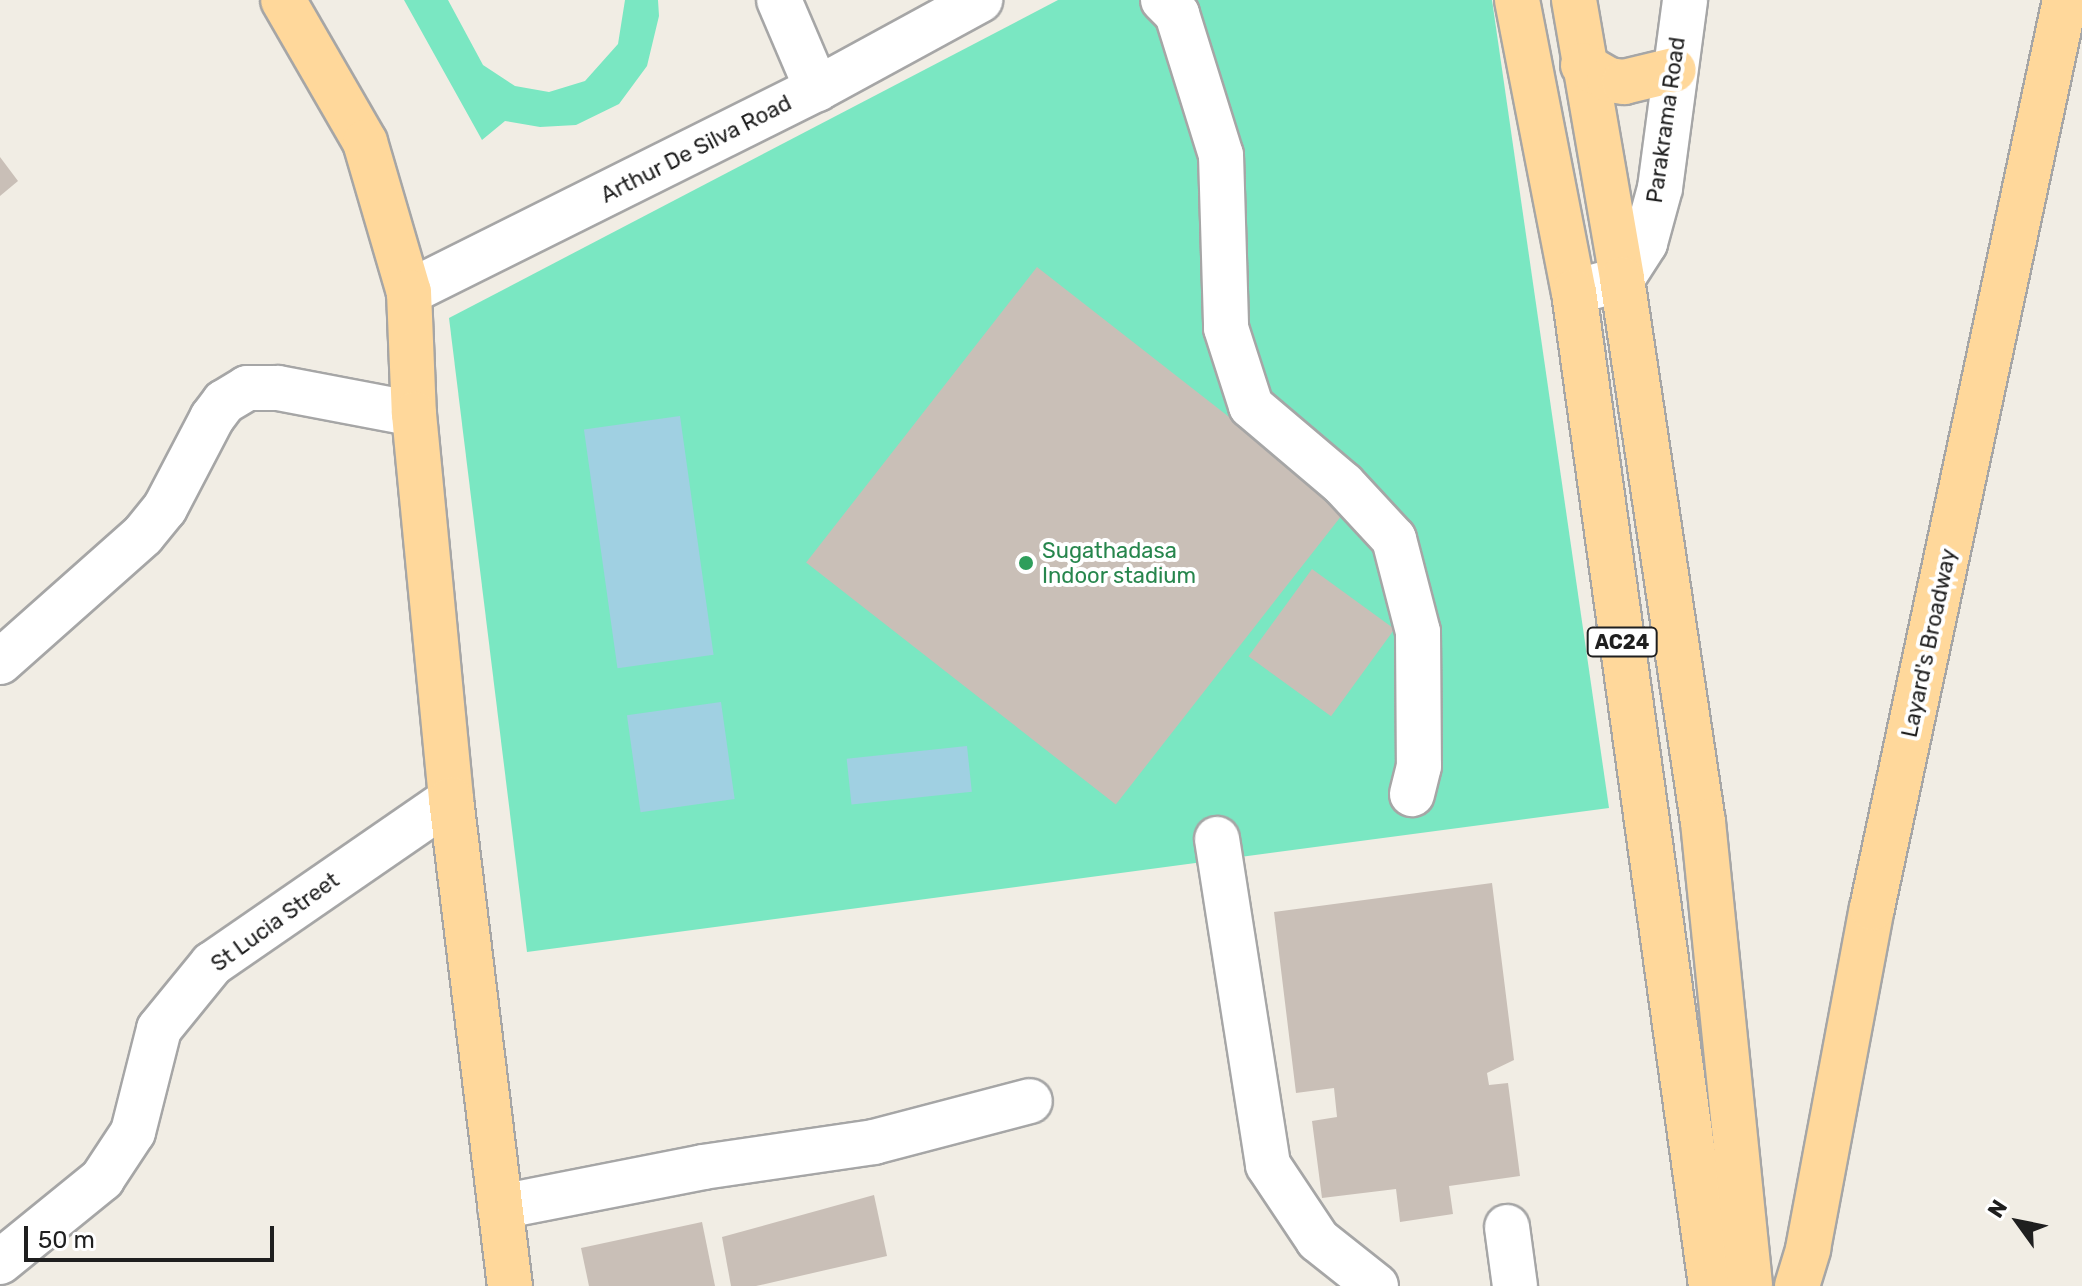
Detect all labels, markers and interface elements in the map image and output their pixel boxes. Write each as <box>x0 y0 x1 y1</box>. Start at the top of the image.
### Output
street label: Parakrama Road <box>1641 35 1691 205</box>
street label: Arthur De Silva Road <box>596 89 796 209</box>
place label: Sugathadasa Indoor stadium <box>1042 537 1197 588</box>
street label: Layard's Broadway <box>1896 546 1962 740</box>
marker: Sugathadasa Indoor stadium <box>1017 554 1035 572</box>
road number: AC24 <box>1586 626 1658 658</box>
street label: St Lucia Street <box>206 867 344 977</box>
north arrow <box>1978 1182 2058 1262</box>
text: N <box>1982 1195 2013 1223</box>
scale bar <box>28 1210 278 1260</box>
text: 50 m <box>38 1226 95 1254</box>

